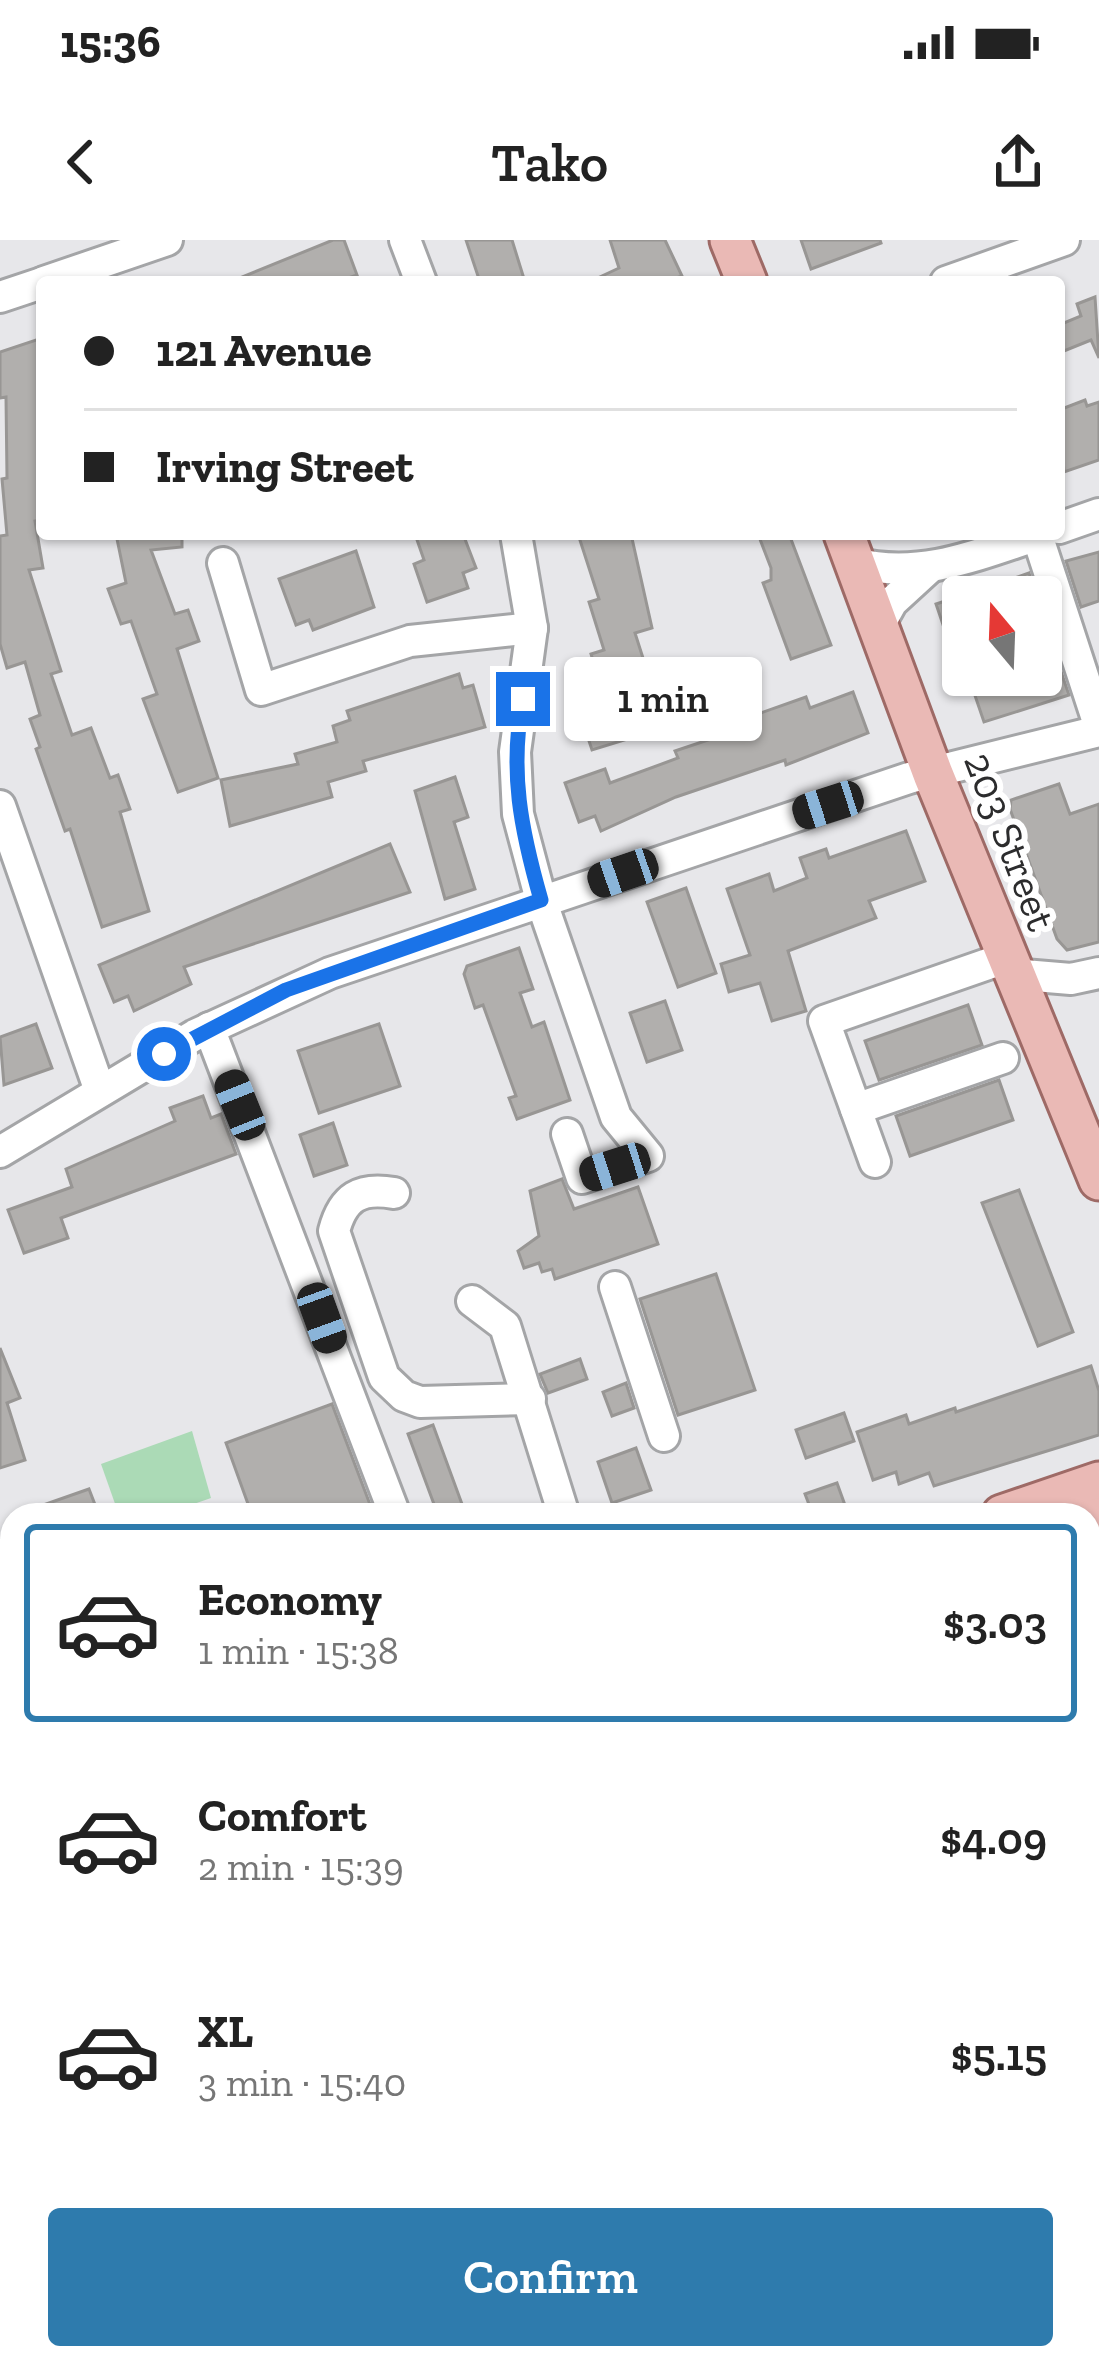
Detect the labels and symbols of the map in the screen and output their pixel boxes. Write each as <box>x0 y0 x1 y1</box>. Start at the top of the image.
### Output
north arrow <box>942 576 1062 696</box>
callout: 1 min <box>565 657 763 741</box>
route end <box>496 672 550 726</box>
street label: 203 Street <box>953 745 1068 938</box>
car <box>788 777 868 833</box>
car <box>583 844 663 902</box>
route start <box>137 1027 191 1081</box>
car <box>210 1065 270 1145</box>
car <box>575 1139 655 1195</box>
car <box>293 1278 351 1358</box>

